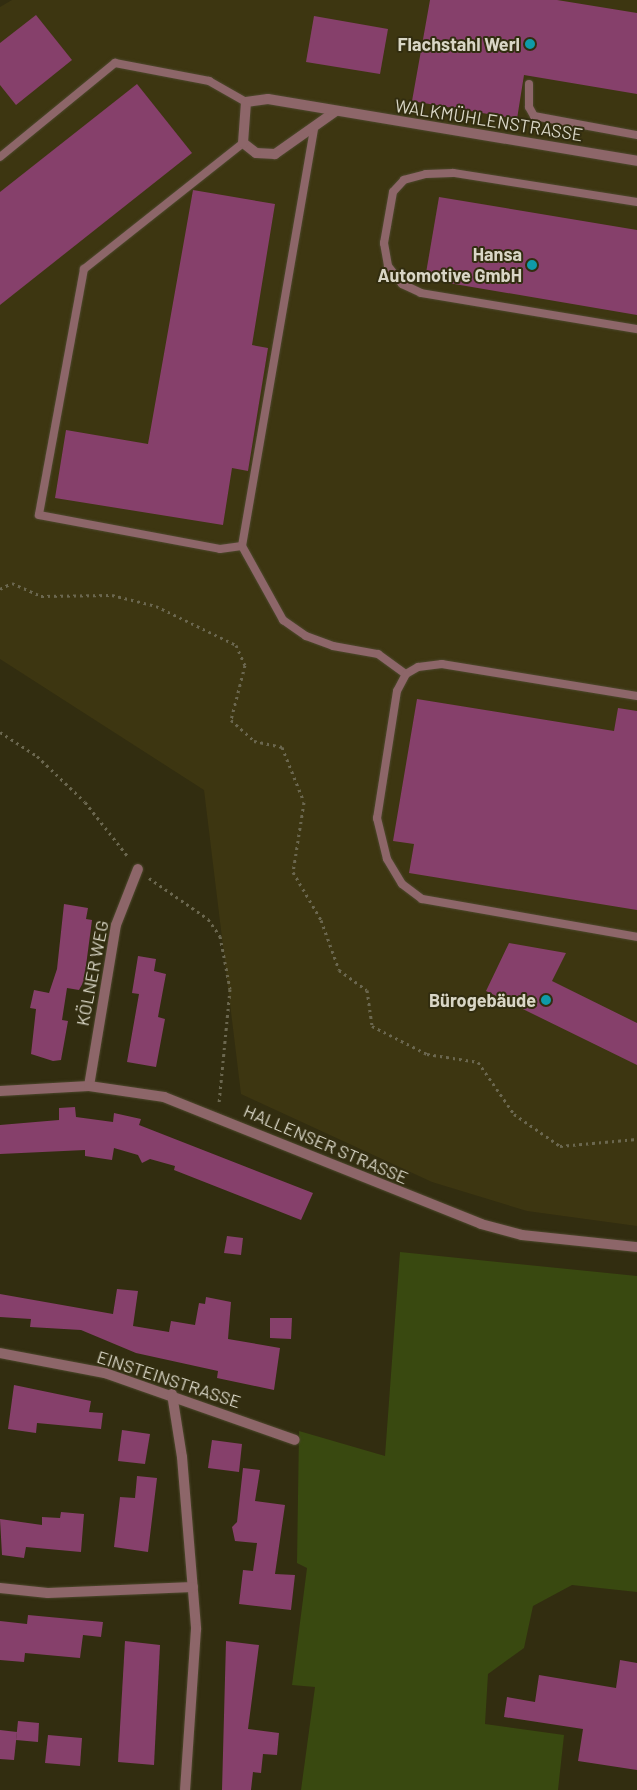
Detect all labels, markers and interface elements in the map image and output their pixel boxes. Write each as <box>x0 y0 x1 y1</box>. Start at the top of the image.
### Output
place label: Flachstahl Werl <box>398 33 520 55</box>
marker: Flachstahl Werl <box>524 38 536 50</box>
street label: WALKMÜHLENSTRASSE <box>393 94 585 146</box>
place label: Hansa Automotive GmbH <box>377 244 522 286</box>
marker: Hansa Automotive GmbH <box>526 259 538 271</box>
street label: KÖLNER WEG <box>71 918 113 1028</box>
place label: Bürogebäude <box>429 989 536 1011</box>
marker: Bürogebäude <box>540 994 552 1006</box>
street label: HALLENSER STRASSE <box>241 1100 411 1188</box>
street label: EINSTEINSTRASSE <box>94 1346 244 1412</box>

